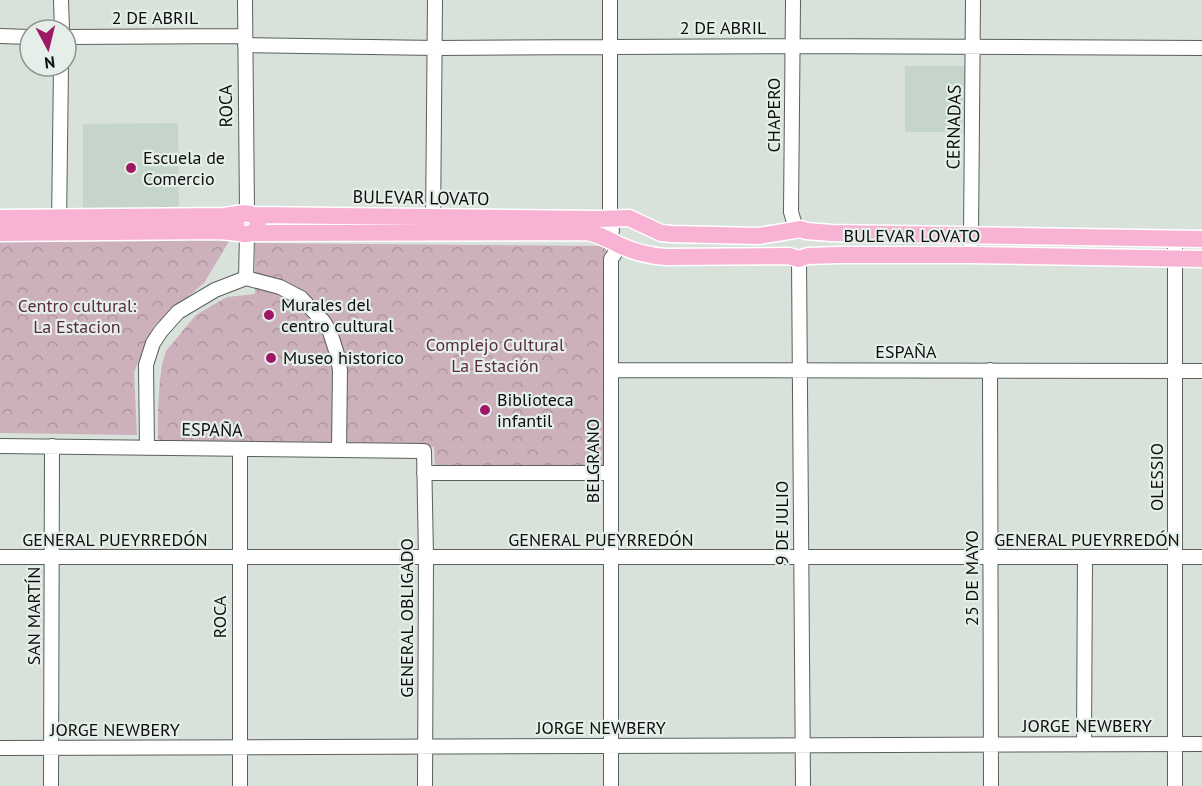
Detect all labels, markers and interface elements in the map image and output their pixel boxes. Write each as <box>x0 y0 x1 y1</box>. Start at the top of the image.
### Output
street label: 2 DE ABRIL <box>112 6 198 29</box>
street label: 2 DE ABRIL <box>680 16 766 39</box>
north arrow <box>18 18 78 78</box>
text: N <box>43 52 56 73</box>
street label: CHAPERO <box>762 78 785 152</box>
street label: ROCA <box>214 84 237 127</box>
street label: CERNADAS <box>941 84 966 170</box>
place label: Escuela de Comercio <box>143 146 225 190</box>
marker: Escuela de Comercio <box>124 161 138 175</box>
street label: BULEVAR LOVATO <box>352 185 490 210</box>
street label: BULEVAR LOVATO <box>844 224 980 247</box>
place label: Murales del centro cultural <box>281 293 394 337</box>
park label: Centro cultural: La Estacion <box>18 294 136 338</box>
marker: Murales del centro cultural <box>262 308 276 322</box>
park label: Complejo Cultural La Estación <box>426 333 565 377</box>
street label: ESPAÑA <box>875 340 937 363</box>
place label: Museo historico <box>283 346 404 369</box>
marker: Museo historico <box>264 351 278 365</box>
place label: Biblioteca infantil <box>497 388 574 432</box>
marker: Biblioteca infantil <box>478 403 492 417</box>
street label: ESPAÑA <box>181 417 243 442</box>
street label: BELGRANO <box>581 419 604 503</box>
street label: OLESSIO <box>1145 443 1168 511</box>
street label: 9 DE JULIO <box>770 481 793 565</box>
street label: GENERAL PUEYRREDÓN <box>22 528 208 551</box>
street label: GENERAL PUEYRREDÓN <box>508 528 694 551</box>
street label: GENERAL PUEYRREDÓN <box>994 528 1180 551</box>
street label: 25 DE MAYO <box>960 530 983 626</box>
street label: GENERAL OBLIGADO <box>395 538 418 698</box>
street label: SAN MARTÍN <box>22 567 45 665</box>
street label: ROCA <box>208 595 231 638</box>
street label: JORGE NEWBERY <box>1021 714 1152 737</box>
street label: JORGE NEWBERY <box>535 716 666 739</box>
street label: JORGE NEWBERY <box>49 718 180 741</box>

